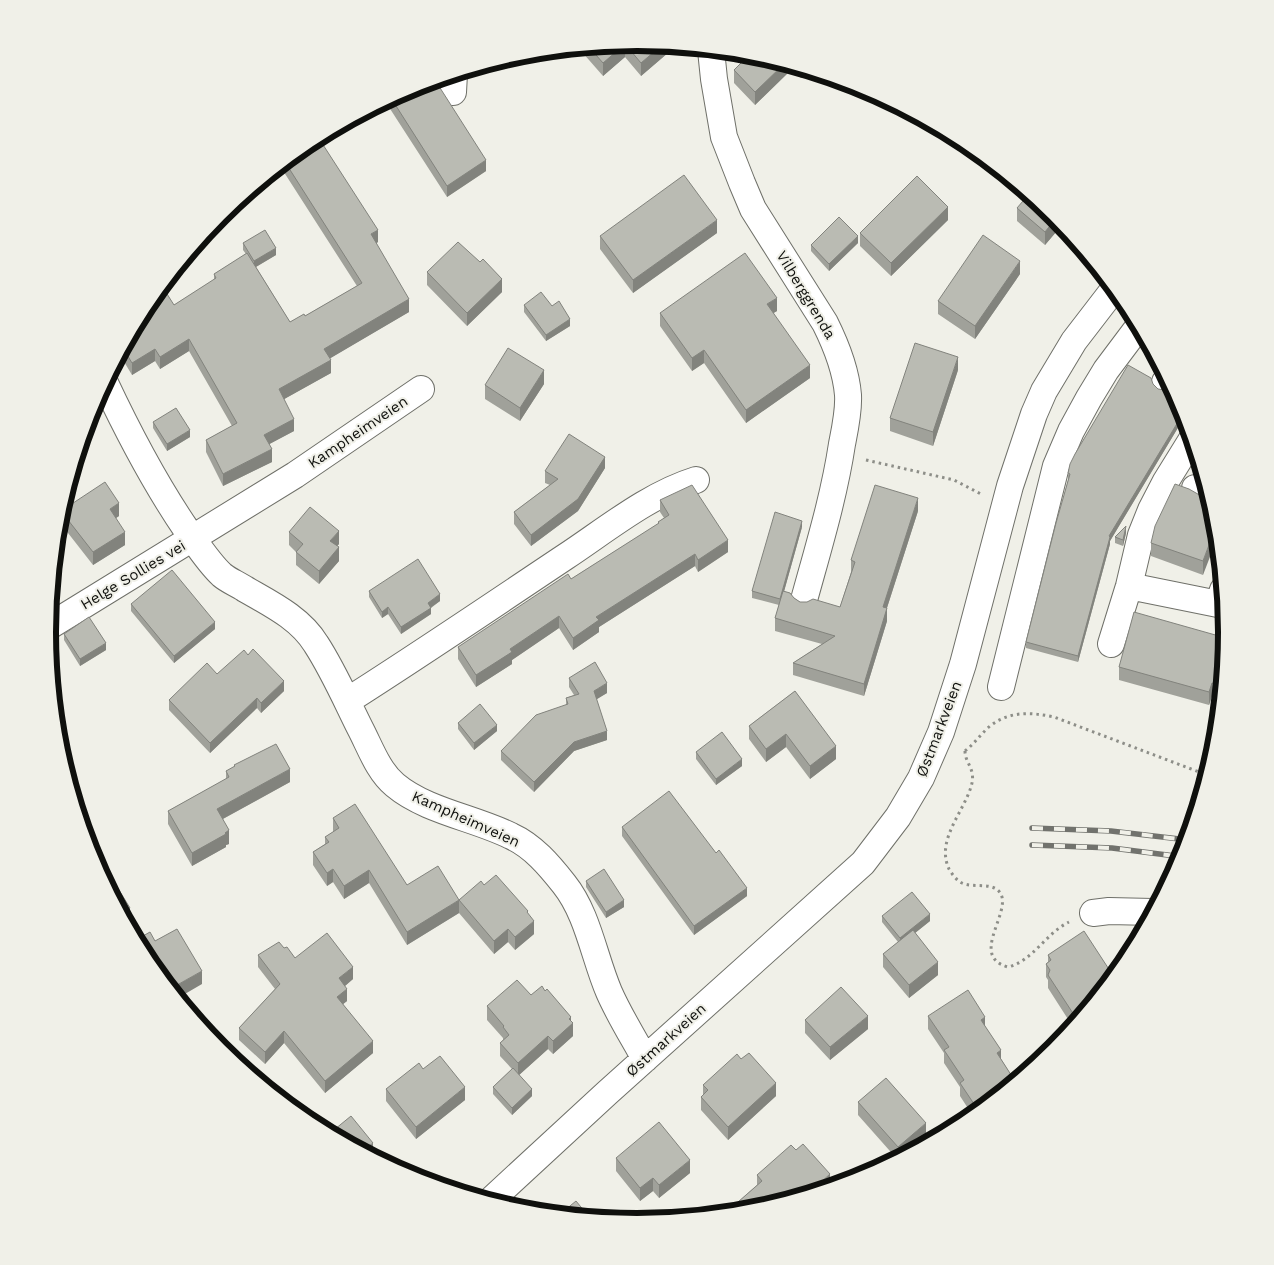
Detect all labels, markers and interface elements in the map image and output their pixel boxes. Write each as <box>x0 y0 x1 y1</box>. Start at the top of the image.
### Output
street label: Vilberggrenda <box>773 248 840 343</box>
street label: Kampheimveien <box>305 392 411 472</box>
street label: Helge Sollies vei <box>77 537 189 613</box>
street label: Østmarkveien <box>912 679 966 779</box>
street label: Kampheimveien <box>409 787 523 851</box>
street label: Østmarkveien <box>622 999 710 1081</box>

